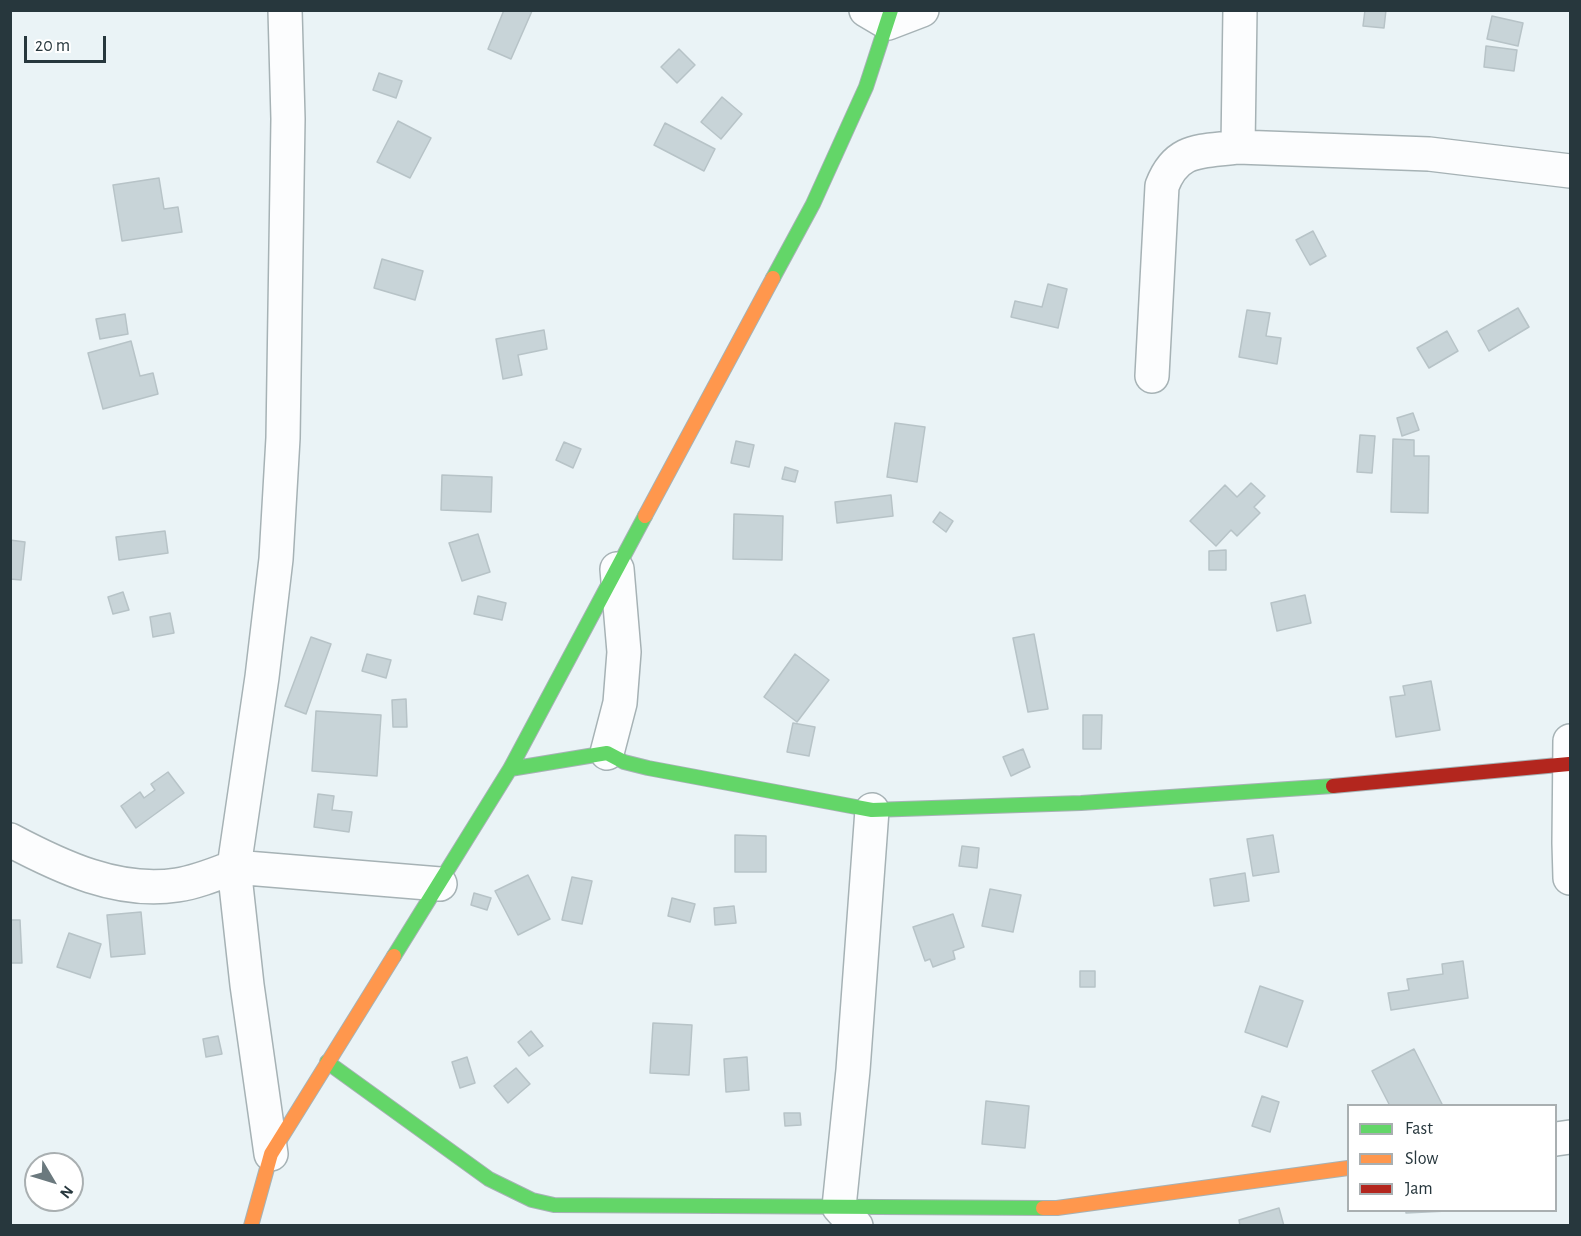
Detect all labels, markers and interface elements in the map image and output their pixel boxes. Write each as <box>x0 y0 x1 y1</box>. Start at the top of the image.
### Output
scale bar <box>27 24 110 62</box>
text: 20 m <box>35 37 70 55</box>
legend <box>1347 1104 1557 1212</box>
text: Fast <box>1405 1120 1433 1138</box>
text: Slow <box>1405 1150 1438 1168</box>
north arrow <box>24 1152 84 1212</box>
text: Jam <box>1405 1180 1433 1198</box>
text: N <box>57 1183 76 1201</box>

